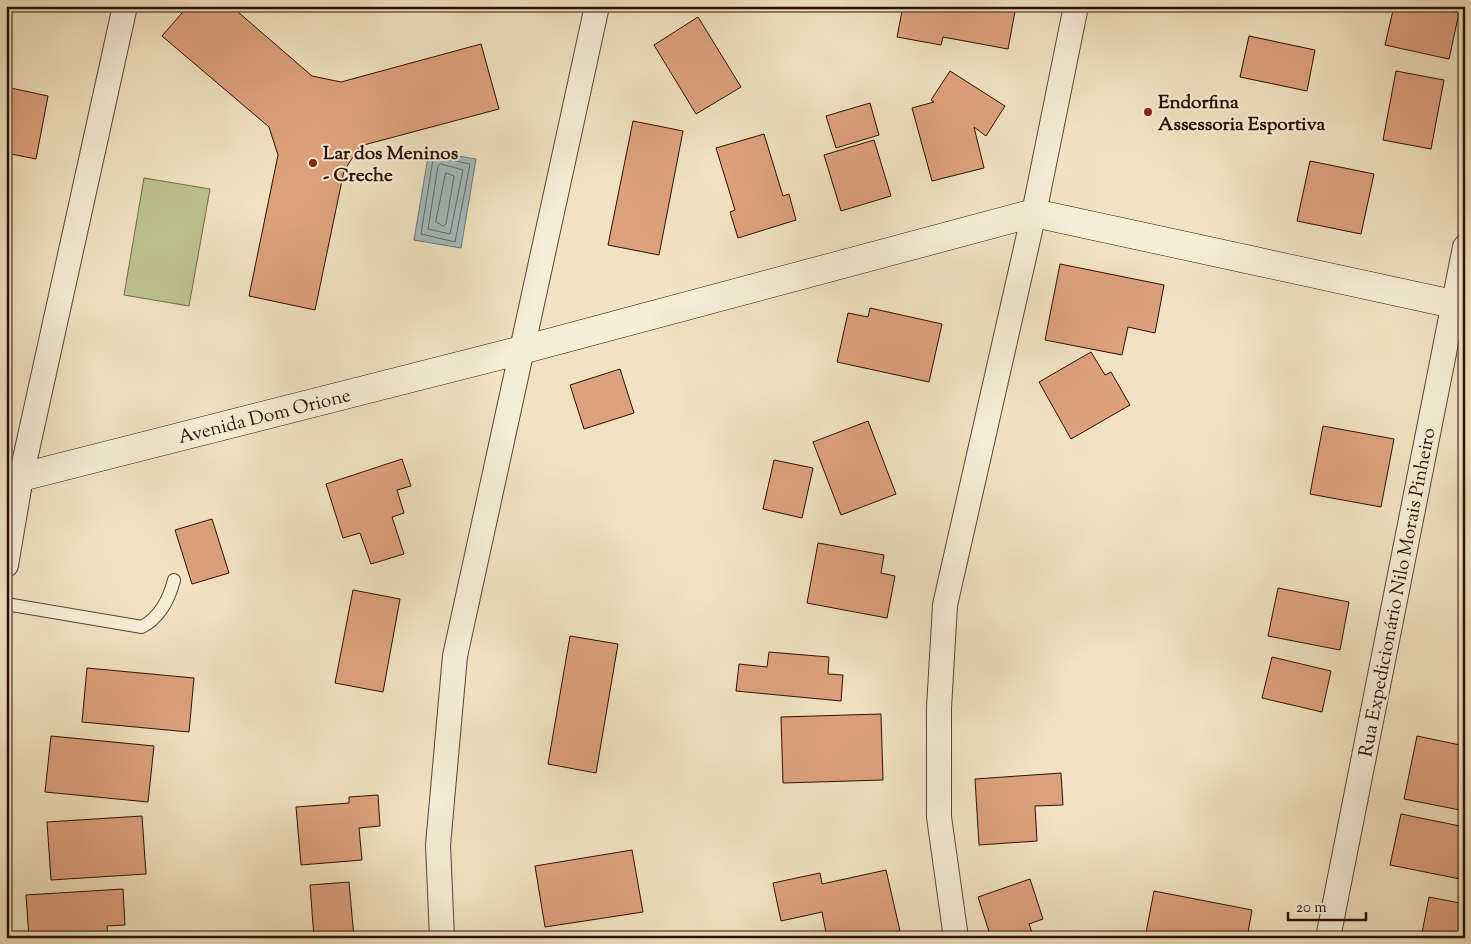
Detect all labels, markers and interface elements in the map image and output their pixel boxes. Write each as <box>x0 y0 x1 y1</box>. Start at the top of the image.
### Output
place label: Endorfina Assessoria Esportiva <box>1158 90 1326 139</box>
marker: Endorfina Assessoria Esportiva <box>1142 106 1154 118</box>
place label: Lar dos Meninos - Creche <box>323 141 459 190</box>
marker: Lar dos Meninos - Creche <box>307 157 319 169</box>
street label: Avenida Dom Orione <box>176 383 354 452</box>
street label: Rua Expedicionário Nilo Morais Pinheiro <box>1353 426 1444 759</box>
scale bar <box>1288 889 1366 921</box>
text: 20 m <box>1296 898 1327 919</box>

